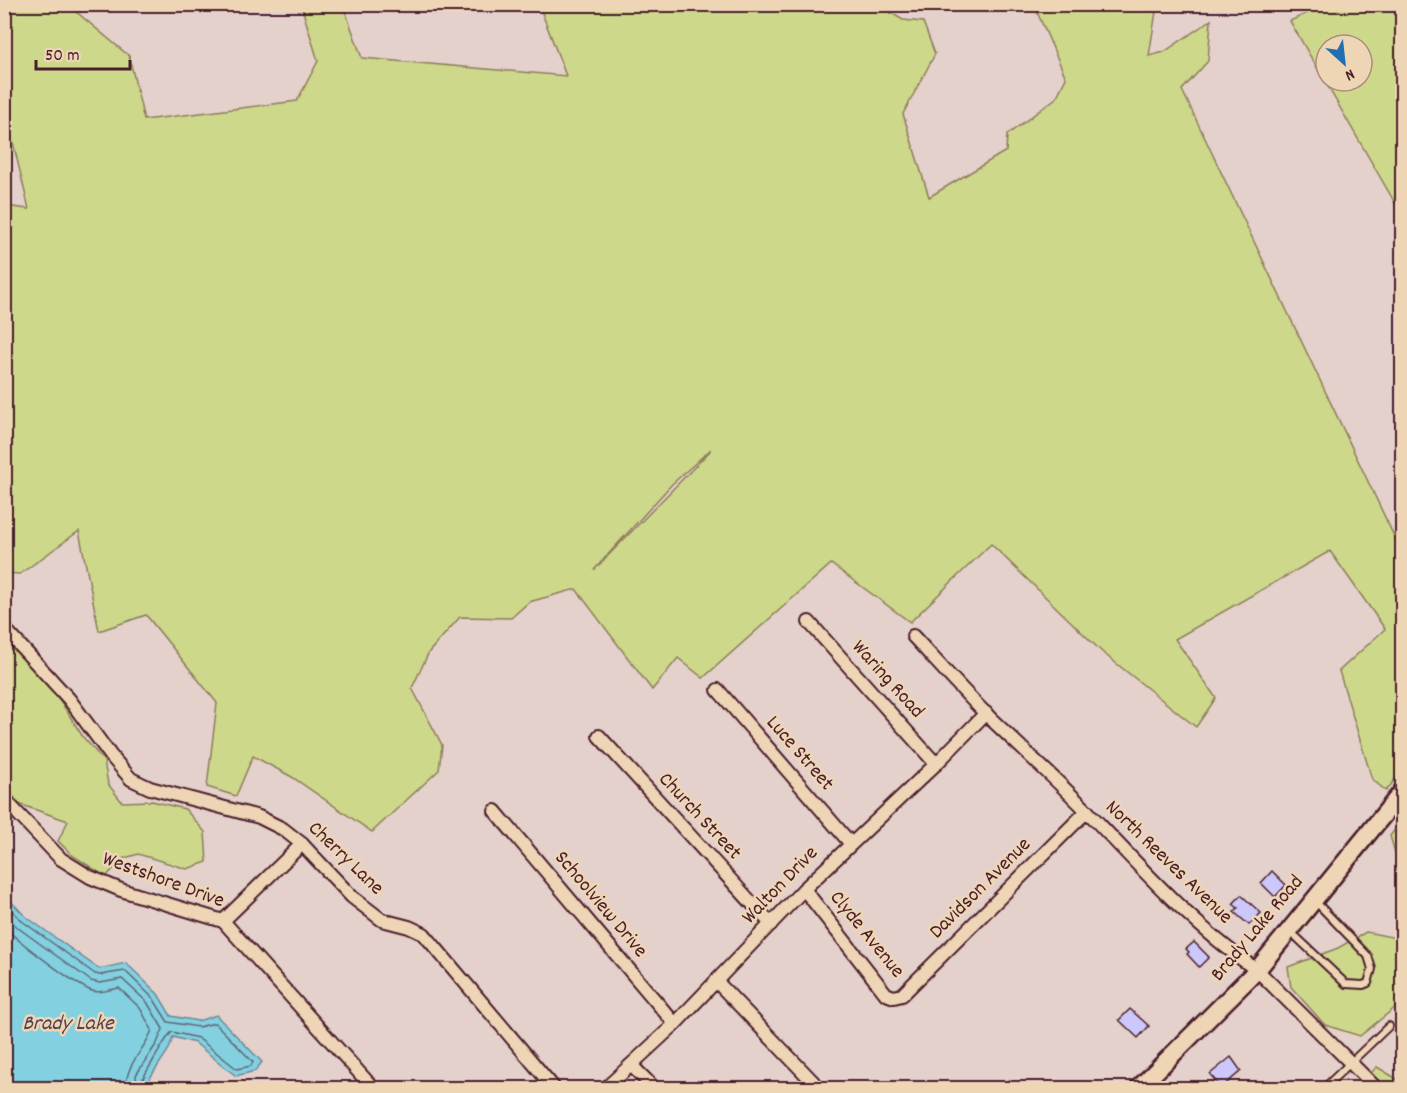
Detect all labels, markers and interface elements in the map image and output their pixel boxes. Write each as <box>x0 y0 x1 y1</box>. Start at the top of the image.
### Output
scale bar <box>36 33 130 71</box>
north arrow <box>1314 33 1374 93</box>
text: 50 m <box>45 44 80 69</box>
text: N <box>1341 62 1358 86</box>
street label: Waring Road <box>844 634 930 726</box>
street label: Luce Street <box>758 710 840 798</box>
street label: Church Street <box>650 766 748 868</box>
street label: North Reeves Avenue <box>1097 794 1239 932</box>
street label: Cherry Lane <box>300 815 390 903</box>
street label: Davidson Avenue <box>923 831 1039 947</box>
street label: Walton Drive <box>736 840 826 932</box>
street label: Westshore Drive <box>98 845 228 917</box>
street label: Schoolview Drive <box>546 845 654 965</box>
street label: Brady Lake Road <box>1204 869 1312 989</box>
street label: Clyde Avenue <box>821 885 911 985</box>
water label: Brady Lake <box>22 1009 115 1040</box>

